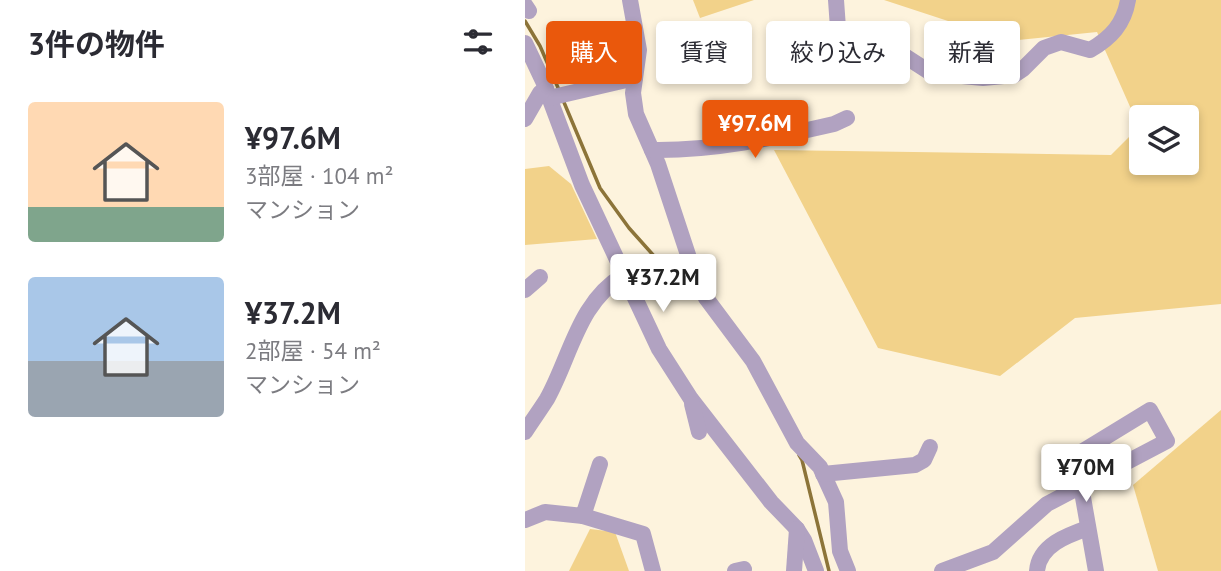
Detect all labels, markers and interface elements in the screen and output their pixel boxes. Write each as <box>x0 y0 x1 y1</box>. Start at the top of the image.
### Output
chip: 購入 <box>546 21 642 84</box>
chip: 賃貸 <box>656 21 752 84</box>
chip: 絞り込み <box>766 21 910 84</box>
chip: 新着 <box>924 21 1020 84</box>
icon: filters <box>459 23 497 61</box>
text: 3件の物件 <box>28 24 165 63</box>
pin: ¥97.6M <box>698 100 812 160</box>
map controls <box>1129 105 1199 175</box>
button: layers <box>1129 105 1199 175</box>
text: ¥97.6M <box>718 108 792 137</box>
text: ¥97.6M <box>245 118 341 157</box>
icon: home <box>84 130 168 214</box>
text: 3部屋 · 104 m² <box>245 161 393 190</box>
text: マンション <box>245 195 360 224</box>
pin: ¥37.2M <box>606 254 720 314</box>
text: ¥37.2M <box>626 262 700 291</box>
text: ¥37.2M <box>245 293 341 332</box>
icon: home <box>84 305 168 389</box>
text: 2部屋 · 54 m² <box>245 336 381 365</box>
text: マンション <box>245 370 360 399</box>
pin: ¥70M <box>1045 444 1127 504</box>
text: ¥70M <box>1057 452 1115 481</box>

